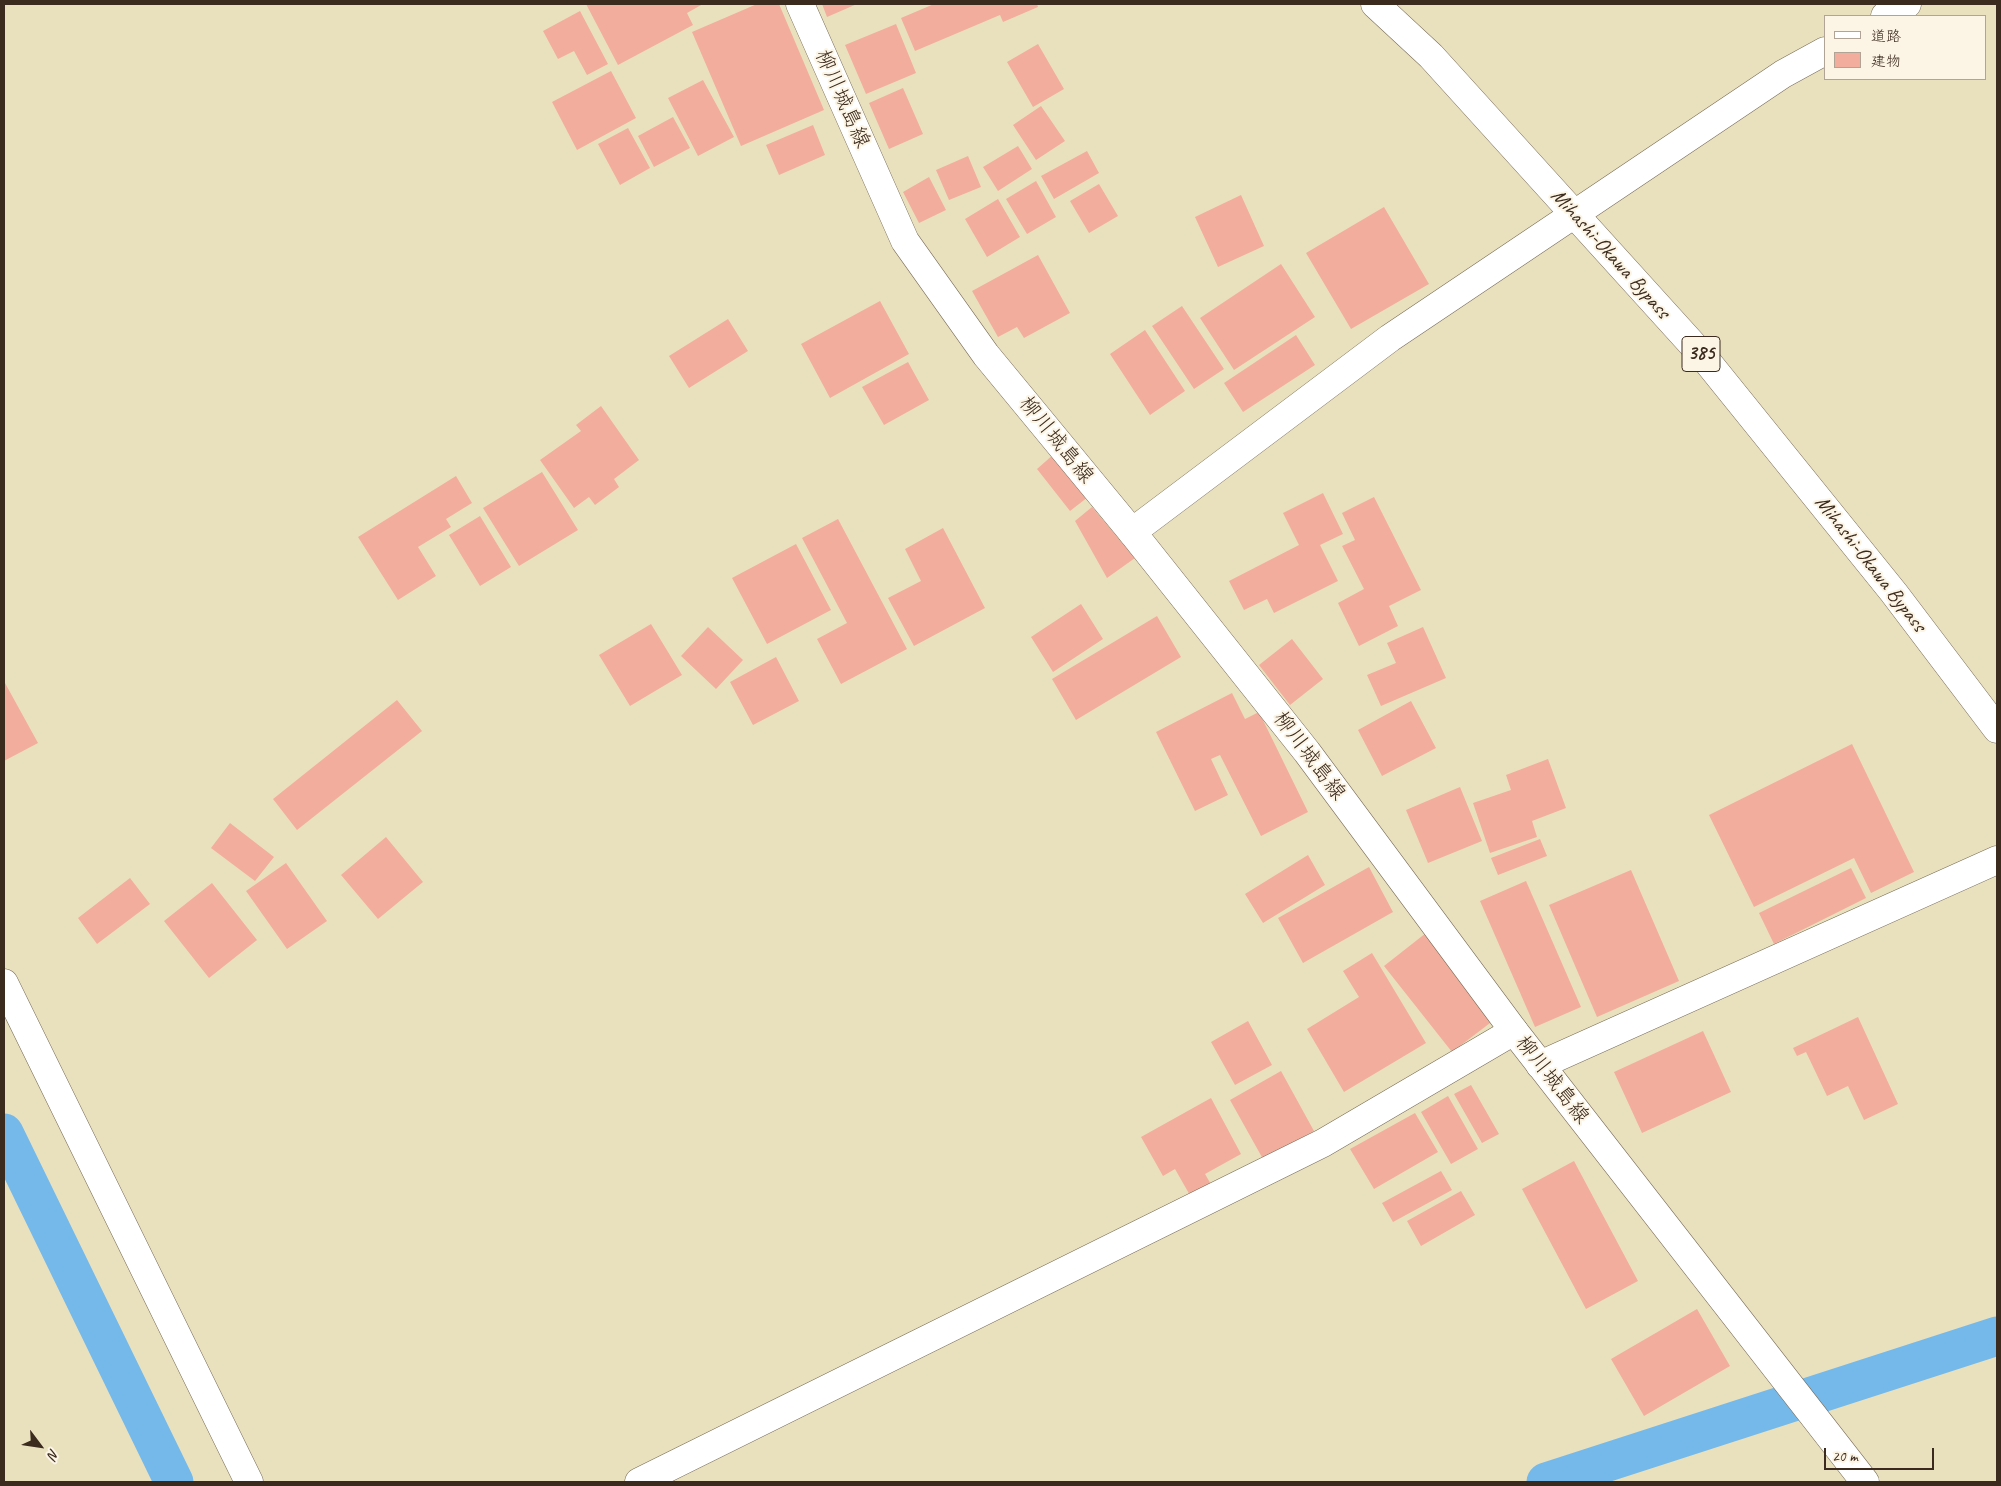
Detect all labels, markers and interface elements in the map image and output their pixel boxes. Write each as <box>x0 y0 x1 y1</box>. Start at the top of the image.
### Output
legend <box>1824 15 1986 80</box>
text: 道路 <box>1871 27 1901 46</box>
street label: 柳川城島線 <box>809 46 875 152</box>
text: 建物 <box>1871 52 1901 71</box>
street label: Mihashi-Okawa Bypass <box>1545 184 1675 324</box>
road number: 385 <box>1682 336 1720 372</box>
street label: 柳川城島線 <box>1013 391 1099 489</box>
street label: Mihashi-Okawa Bypass <box>1809 491 1931 637</box>
street label: 柳川城島線 <box>1267 706 1351 806</box>
street label: 柳川城島線 <box>1510 1031 1594 1129</box>
north arrow <box>15 1421 65 1471</box>
scale bar <box>1826 1438 1936 1470</box>
text: N <box>44 1446 63 1462</box>
text: 20 m <box>1832 1447 1858 1466</box>

